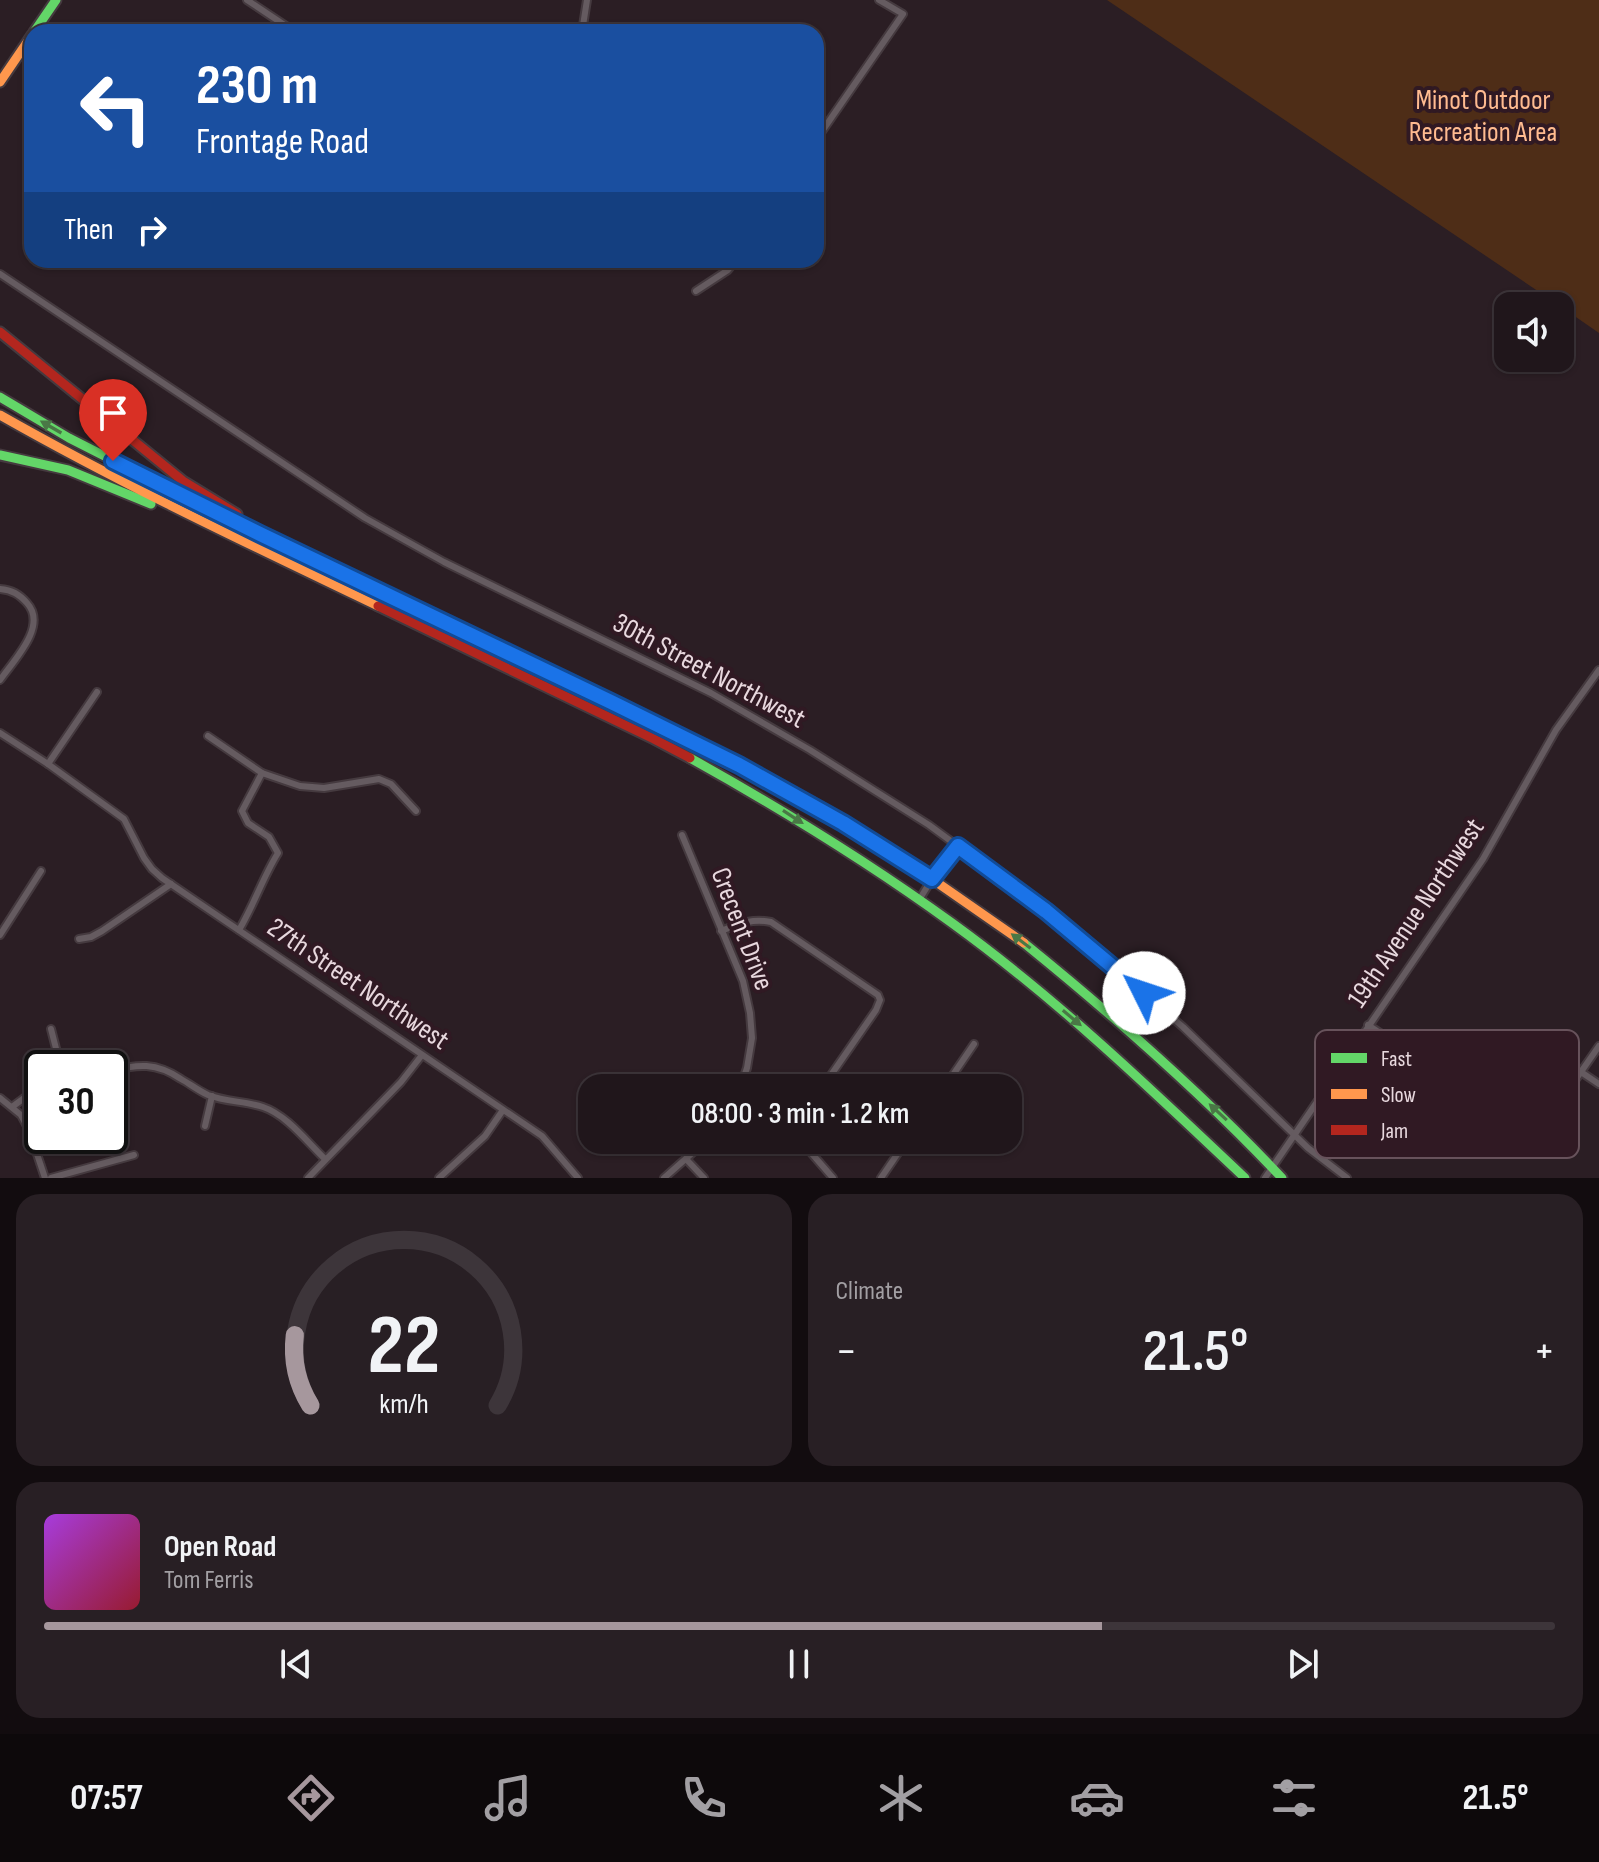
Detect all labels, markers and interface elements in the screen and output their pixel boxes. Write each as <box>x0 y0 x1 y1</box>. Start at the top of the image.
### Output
text: 230 m <box>196 53 318 120</box>
icon: left <box>64 56 168 160</box>
park label: Minot Outdoor Recreation Area <box>1409 84 1557 149</box>
text: Frontage Road <box>196 121 369 164</box>
icon: right <box>130 208 174 252</box>
text: Then <box>64 212 114 248</box>
map controls <box>1494 292 1574 372</box>
button: sound <box>1494 292 1574 372</box>
pin <box>79 379 147 461</box>
icon: arrive <box>91 391 135 435</box>
one-way arrow <box>40 420 62 434</box>
street label: 30th Street Northwest <box>607 606 811 736</box>
one-way arrow <box>783 809 804 824</box>
street label: 19th Avenue Northwest <box>1341 812 1491 1014</box>
street label: Crecent Drive <box>704 863 780 995</box>
street label: 27th Street Northwest <box>261 911 455 1057</box>
one-way arrow <box>1011 934 1032 950</box>
position arrow <box>1102 951 1186 1035</box>
one-way arrow <box>1062 1009 1082 1026</box>
legend <box>1315 1030 1579 1158</box>
text: Fast <box>1381 1046 1412 1073</box>
speed limit sign: 30 <box>24 1050 128 1154</box>
text: Slow <box>1381 1082 1416 1109</box>
text: 08:00 · 3 min · 1.2 km <box>691 1096 909 1132</box>
one-way arrow <box>1208 1103 1227 1121</box>
text: Jam <box>1380 1118 1408 1145</box>
text: Climate <box>836 1276 903 1307</box>
text: 22 <box>367 1297 440 1397</box>
text: 21.5° <box>1142 1316 1248 1388</box>
text: − <box>836 1325 857 1378</box>
text: + <box>1533 1325 1555 1378</box>
text: km/h <box>379 1387 428 1422</box>
text: Open Road <box>164 1529 276 1565</box>
text: Tom Ferris <box>164 1565 254 1596</box>
icon: previous <box>274 1642 318 1686</box>
icon: pause <box>777 1642 821 1686</box>
icon: next <box>1281 1642 1325 1686</box>
icon: directions <box>283 1770 339 1826</box>
icon: music <box>480 1770 536 1826</box>
icon: phone <box>676 1770 732 1826</box>
icon: climate <box>873 1770 929 1826</box>
icon: car <box>1069 1770 1125 1826</box>
icon: filters <box>1266 1770 1322 1826</box>
text: 07:57 <box>70 1777 142 1820</box>
text: 21.5° <box>1463 1777 1529 1820</box>

